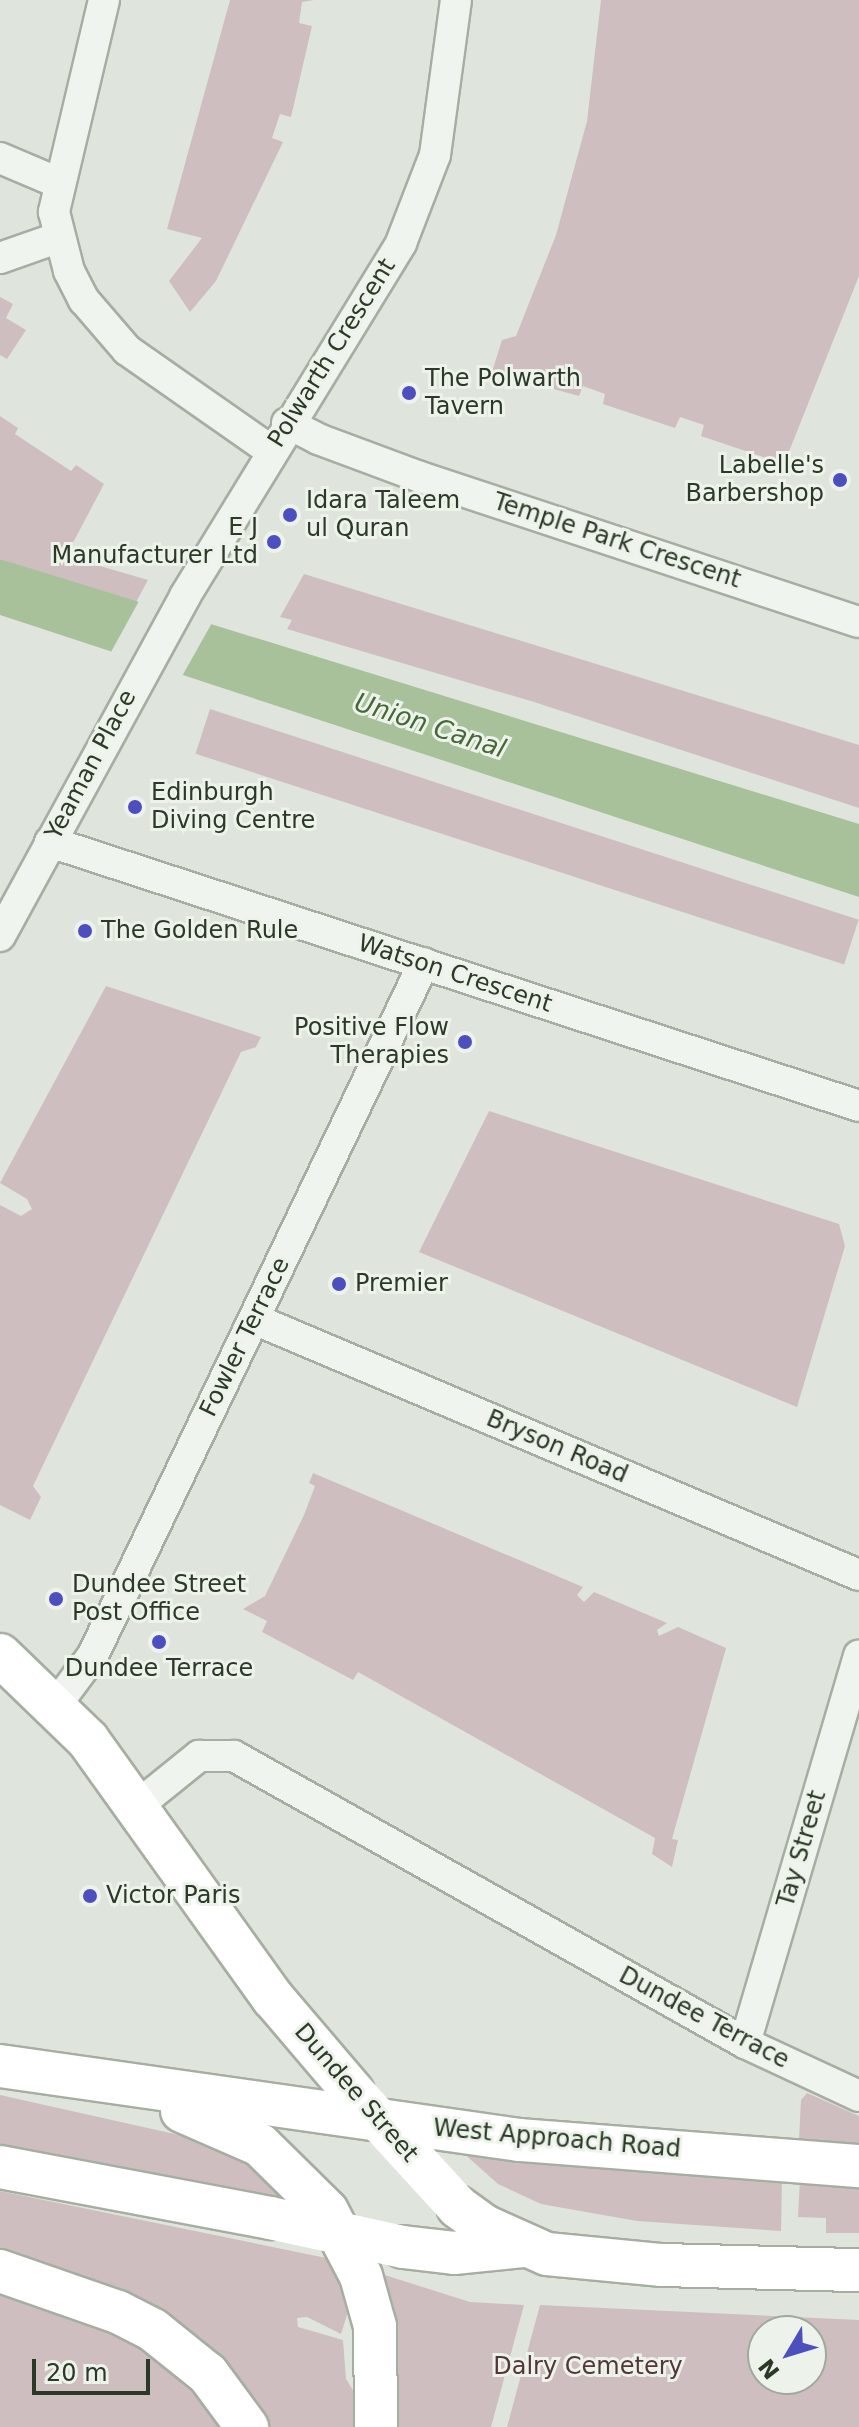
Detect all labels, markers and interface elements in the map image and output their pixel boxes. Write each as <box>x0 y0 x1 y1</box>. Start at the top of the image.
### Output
street label: Polwarth Crescent <box>262 253 402 453</box>
place label: The Polwarth Tavern <box>425 365 581 421</box>
marker: The Polwarth Tavern <box>400 384 418 402</box>
place label: Labelle's Barbershop <box>685 452 824 508</box>
marker: Labelle's Barbershop <box>831 471 849 489</box>
place label: Idara Taleem ul Quran <box>306 487 460 543</box>
street label: Temple Park Crescent <box>490 487 744 595</box>
marker: Idara Taleem ul Quran <box>281 506 299 524</box>
place label: E J Manufacturer Ltd <box>52 514 258 570</box>
marker: E J Manufacturer Ltd <box>265 533 283 551</box>
street label: Yeaman Place <box>39 685 143 845</box>
water label: Union Canal <box>350 687 510 765</box>
place label: Edinburgh Diving Centre <box>151 779 315 835</box>
marker: Edinburgh Diving Centre <box>126 798 144 816</box>
place label: The Golden Rule <box>101 917 298 945</box>
marker: The Golden Rule <box>76 922 94 940</box>
street label: Watson Crescent <box>354 929 556 1019</box>
place label: Positive Flow Therapies <box>294 1014 449 1070</box>
marker: Positive Flow Therapies <box>456 1033 474 1051</box>
street label: Fowler Terrace <box>194 1253 296 1421</box>
place label: Premier <box>355 1270 448 1298</box>
marker: Premier <box>330 1275 348 1293</box>
street label: Bryson Road <box>482 1404 632 1490</box>
place label: Dundee Street Post Office <box>72 1571 246 1627</box>
marker: Dundee Street Post Office <box>47 1590 65 1608</box>
marker: Dundee Terrace <box>150 1633 168 1651</box>
place label: Dundee Terrace <box>65 1655 253 1683</box>
street label: Tay Street <box>772 1787 832 1911</box>
place label: Victor Paris <box>106 1882 240 1910</box>
marker: Victor Paris <box>81 1887 99 1905</box>
street label: Dundee Terrace <box>614 1961 794 2075</box>
street label: Dundee Street <box>288 2018 424 2168</box>
street label: West Approach Road <box>432 2114 682 2164</box>
north arrow <box>747 2315 827 2395</box>
scale bar <box>36 2343 154 2393</box>
park label: Dalry Cemetery <box>493 2353 683 2381</box>
text: N <box>754 2354 785 2384</box>
text: 20 m <box>46 2359 108 2387</box>

